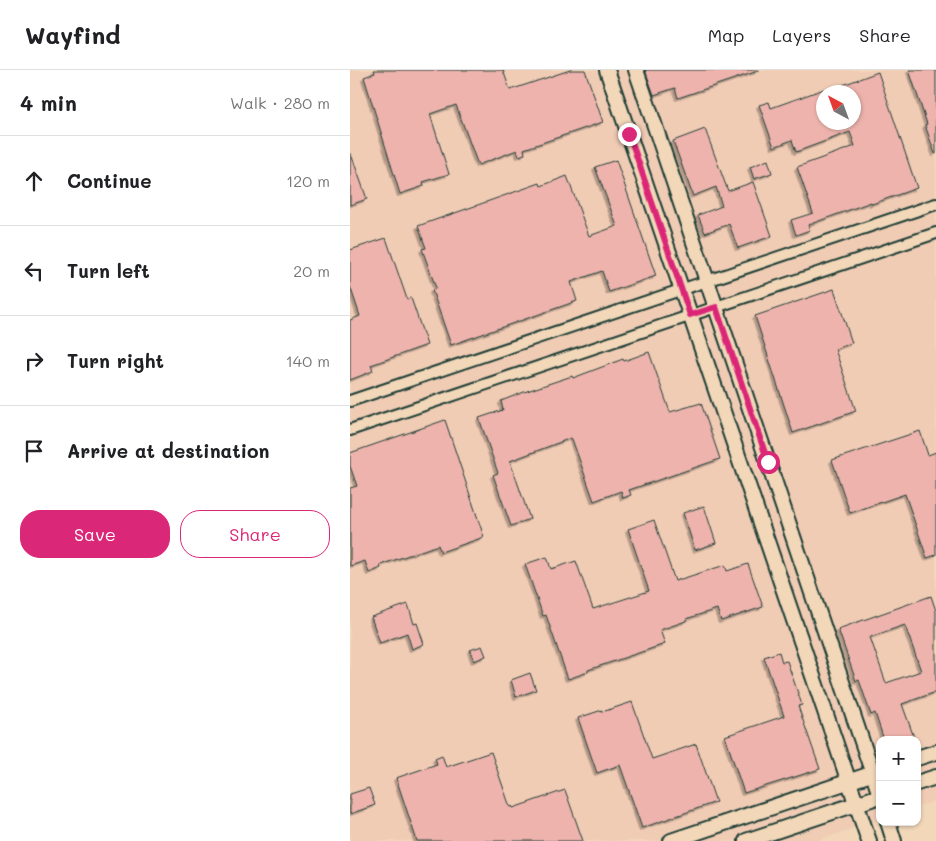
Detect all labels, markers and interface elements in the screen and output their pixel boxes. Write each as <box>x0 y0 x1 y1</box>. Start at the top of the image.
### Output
text: Wayfind <box>25 19 121 50</box>
text: Map <box>708 23 744 47</box>
text: Layers <box>772 23 831 47</box>
text: Share <box>859 23 911 47</box>
north arrow <box>816 85 861 130</box>
text: 4 min <box>20 89 77 116</box>
text: Walk · 280 m <box>230 92 330 113</box>
route end <box>618 123 641 146</box>
icon: ahead <box>20 167 48 195</box>
text: Continue <box>67 168 152 193</box>
text: 120 m <box>286 170 330 191</box>
icon: left <box>20 257 48 285</box>
text: Turn left <box>67 258 150 283</box>
text: 20 m <box>293 260 330 281</box>
icon: right <box>20 347 48 375</box>
text: Turn right <box>67 348 164 373</box>
text: 140 m <box>286 350 330 371</box>
icon: arrive <box>20 437 48 465</box>
text: Arrive at destination <box>67 438 270 463</box>
route start <box>757 451 780 474</box>
button: Save <box>20 510 170 558</box>
button: Share <box>180 510 330 558</box>
map controls <box>876 736 921 826</box>
button: + <box>876 736 921 781</box>
button: − <box>876 781 921 826</box>

